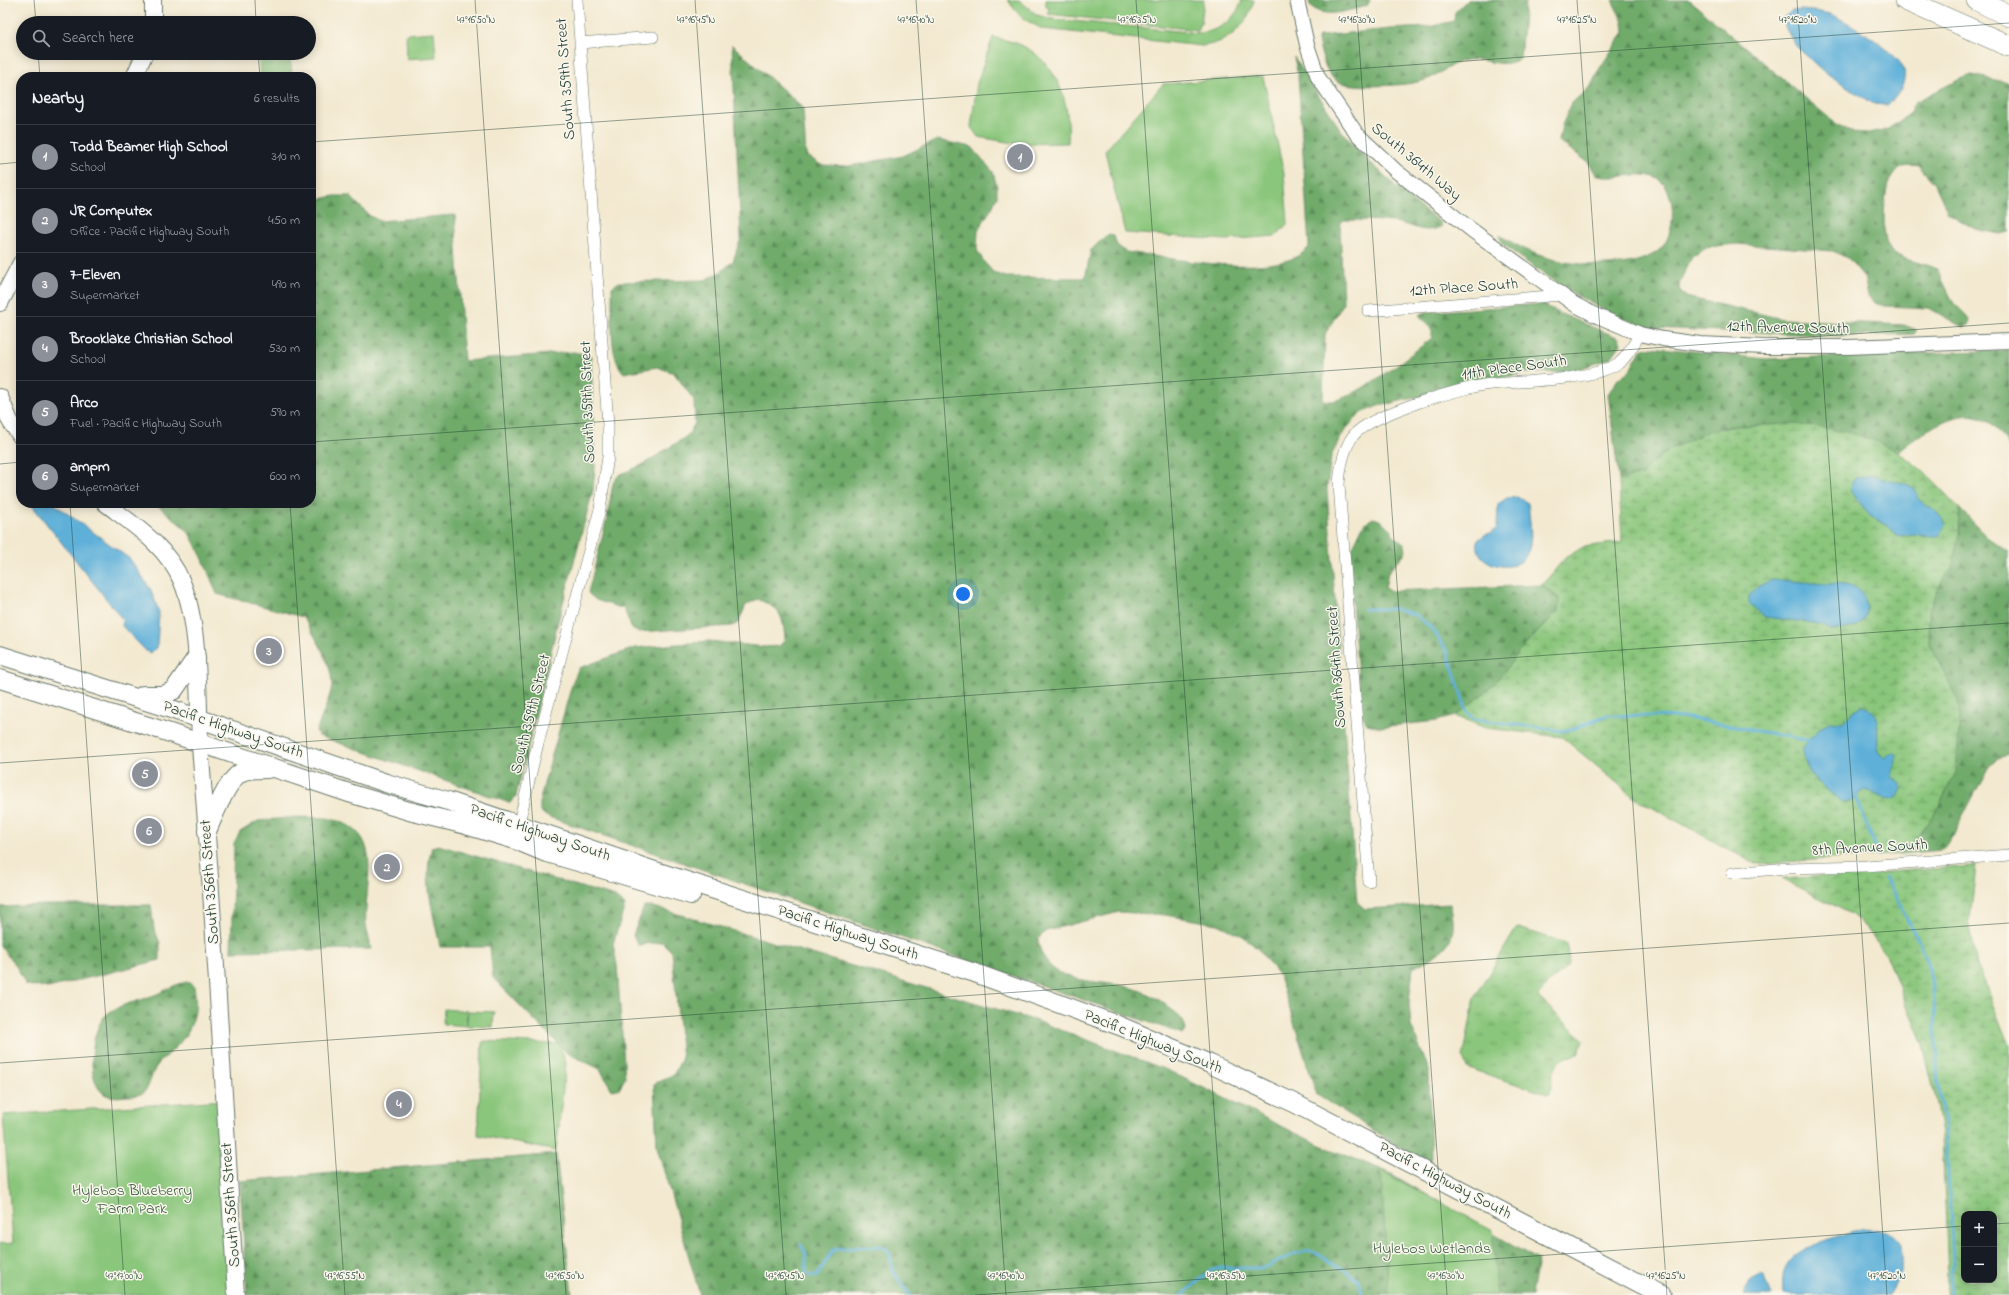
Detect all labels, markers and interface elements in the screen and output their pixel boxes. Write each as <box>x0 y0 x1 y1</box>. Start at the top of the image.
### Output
text: 47°16'50"N <box>457 13 496 28</box>
text: 47°16'45"N <box>677 13 715 28</box>
text: 47°16'40"N <box>897 13 935 28</box>
text: 47°16'35"N <box>1118 13 1156 28</box>
text: 47°16'30"N <box>1338 13 1376 28</box>
text: 47°16'25"N <box>1557 13 1597 28</box>
text: 47°16'20"N <box>1779 13 1817 28</box>
search box <box>16 16 316 60</box>
street label: South 359th Street <box>550 16 582 141</box>
icon: search <box>30 27 52 49</box>
text: Search here <box>62 27 134 49</box>
text: Nearby <box>32 86 84 111</box>
text: 6 results <box>254 89 300 108</box>
street label: South 364th Way <box>1365 117 1467 207</box>
text: Todd Beamer High School <box>70 136 228 158</box>
pin: 1 <box>1007 142 1033 172</box>
text: 1 <box>43 147 47 166</box>
text: 310 m <box>272 147 300 166</box>
text: School <box>70 158 106 177</box>
text: JR Computex <box>70 200 152 222</box>
text: 2 <box>42 211 48 230</box>
text: 450 m <box>268 211 300 230</box>
text: Office · Pacific Highway South <box>70 222 229 241</box>
text: 7-Eleven <box>70 264 121 286</box>
street label: 12th Place South <box>1409 272 1519 304</box>
text: 3 <box>42 275 48 294</box>
text: 490 m <box>272 275 300 294</box>
text: Supermarket <box>70 286 140 305</box>
street label: 12th Avenue South <box>1727 315 1849 341</box>
text: Brooklake Christian School <box>70 328 233 350</box>
text: 4 <box>42 339 48 358</box>
text: 530 m <box>268 339 300 358</box>
street label: South 359th Street <box>574 340 602 464</box>
street label: 11th Place South <box>1460 349 1568 387</box>
text: School <box>70 350 106 369</box>
text: Arco <box>70 392 98 414</box>
text: 5 <box>41 403 49 422</box>
text: 590 m <box>270 403 300 422</box>
text: Fuel · Pacific Highway South <box>70 414 222 433</box>
text: ampm <box>70 456 110 478</box>
text: 6 <box>42 467 48 486</box>
text: 600 m <box>270 467 300 486</box>
text: Supermarket <box>70 478 140 497</box>
your location <box>953 584 973 604</box>
street label: South 364th Street <box>1321 605 1353 729</box>
pin: 3 <box>256 636 282 666</box>
street label: South 359th Street <box>505 651 558 776</box>
street label: Pacific Highway South <box>159 695 307 765</box>
pin: 5 <box>132 759 158 789</box>
street label: Pacific Highway South <box>466 798 614 868</box>
pin: 6 <box>136 816 162 846</box>
street label: South 356th Street <box>194 818 226 945</box>
street label: 8th Avenue South <box>1812 833 1928 863</box>
pin: 2 <box>374 852 400 882</box>
street label: Pacific Highway South <box>774 899 922 967</box>
street label: Pacific Highway South <box>1080 1003 1226 1081</box>
pin: 4 <box>386 1089 412 1119</box>
street label: Pacific Highway South <box>1374 1136 1516 1226</box>
street label: South 356th Street <box>215 1141 247 1268</box>
park label: Hylebos Blueberry Farm Park <box>72 1179 192 1221</box>
map controls <box>1961 1211 1997 1283</box>
button: + <box>1961 1211 1997 1247</box>
park label: Hylebos Wetlands <box>1373 1237 1491 1261</box>
button: − <box>1961 1247 1997 1283</box>
text: 47°17'00"N <box>106 1269 143 1284</box>
text: 47°16'55"N <box>325 1269 365 1284</box>
text: 47°16'50"N <box>546 1269 585 1284</box>
text: 47°16'45"N <box>766 1269 804 1284</box>
text: 47°16'40"N <box>987 1269 1025 1284</box>
text: 47°16'35"N <box>1207 1269 1245 1284</box>
text: 47°16'30"N <box>1427 1269 1465 1284</box>
text: 47°16'25"N <box>1646 1269 1686 1284</box>
text: 47°16'20"N <box>1868 1269 1906 1284</box>

